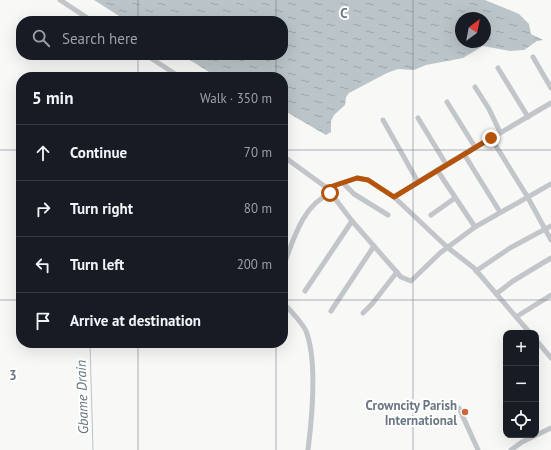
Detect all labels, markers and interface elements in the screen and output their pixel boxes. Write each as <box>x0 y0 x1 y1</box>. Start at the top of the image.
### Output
text: C <box>340 5 348 22</box>
north arrow <box>455 12 491 48</box>
search box <box>16 16 288 60</box>
icon: search <box>30 27 52 49</box>
text: Search here <box>62 29 138 48</box>
text: 5 min <box>32 87 73 109</box>
text: Walk · 350 m <box>200 90 272 107</box>
route end <box>482 129 500 147</box>
icon: ahead <box>32 142 54 164</box>
text: Continue <box>70 143 127 162</box>
text: 70 m <box>244 144 272 161</box>
route start <box>321 184 339 202</box>
icon: right <box>32 198 54 220</box>
text: Turn right <box>70 199 133 218</box>
text: 80 m <box>244 200 272 217</box>
icon: left <box>32 254 54 276</box>
text: Turn left <box>70 255 124 274</box>
text: 200 m <box>237 256 272 273</box>
icon: arrive <box>32 310 54 332</box>
text: Arrive at destination <box>70 311 201 330</box>
map controls <box>503 330 539 438</box>
button: + <box>503 330 539 366</box>
water label: Gbame Drain <box>72 360 92 434</box>
button: − <box>503 366 539 402</box>
text: 3 <box>9 367 17 384</box>
place label: Crowncity Parish International <box>365 397 457 429</box>
button: locate <box>503 402 539 438</box>
marker: Crowncity Parish International <box>460 407 470 417</box>

